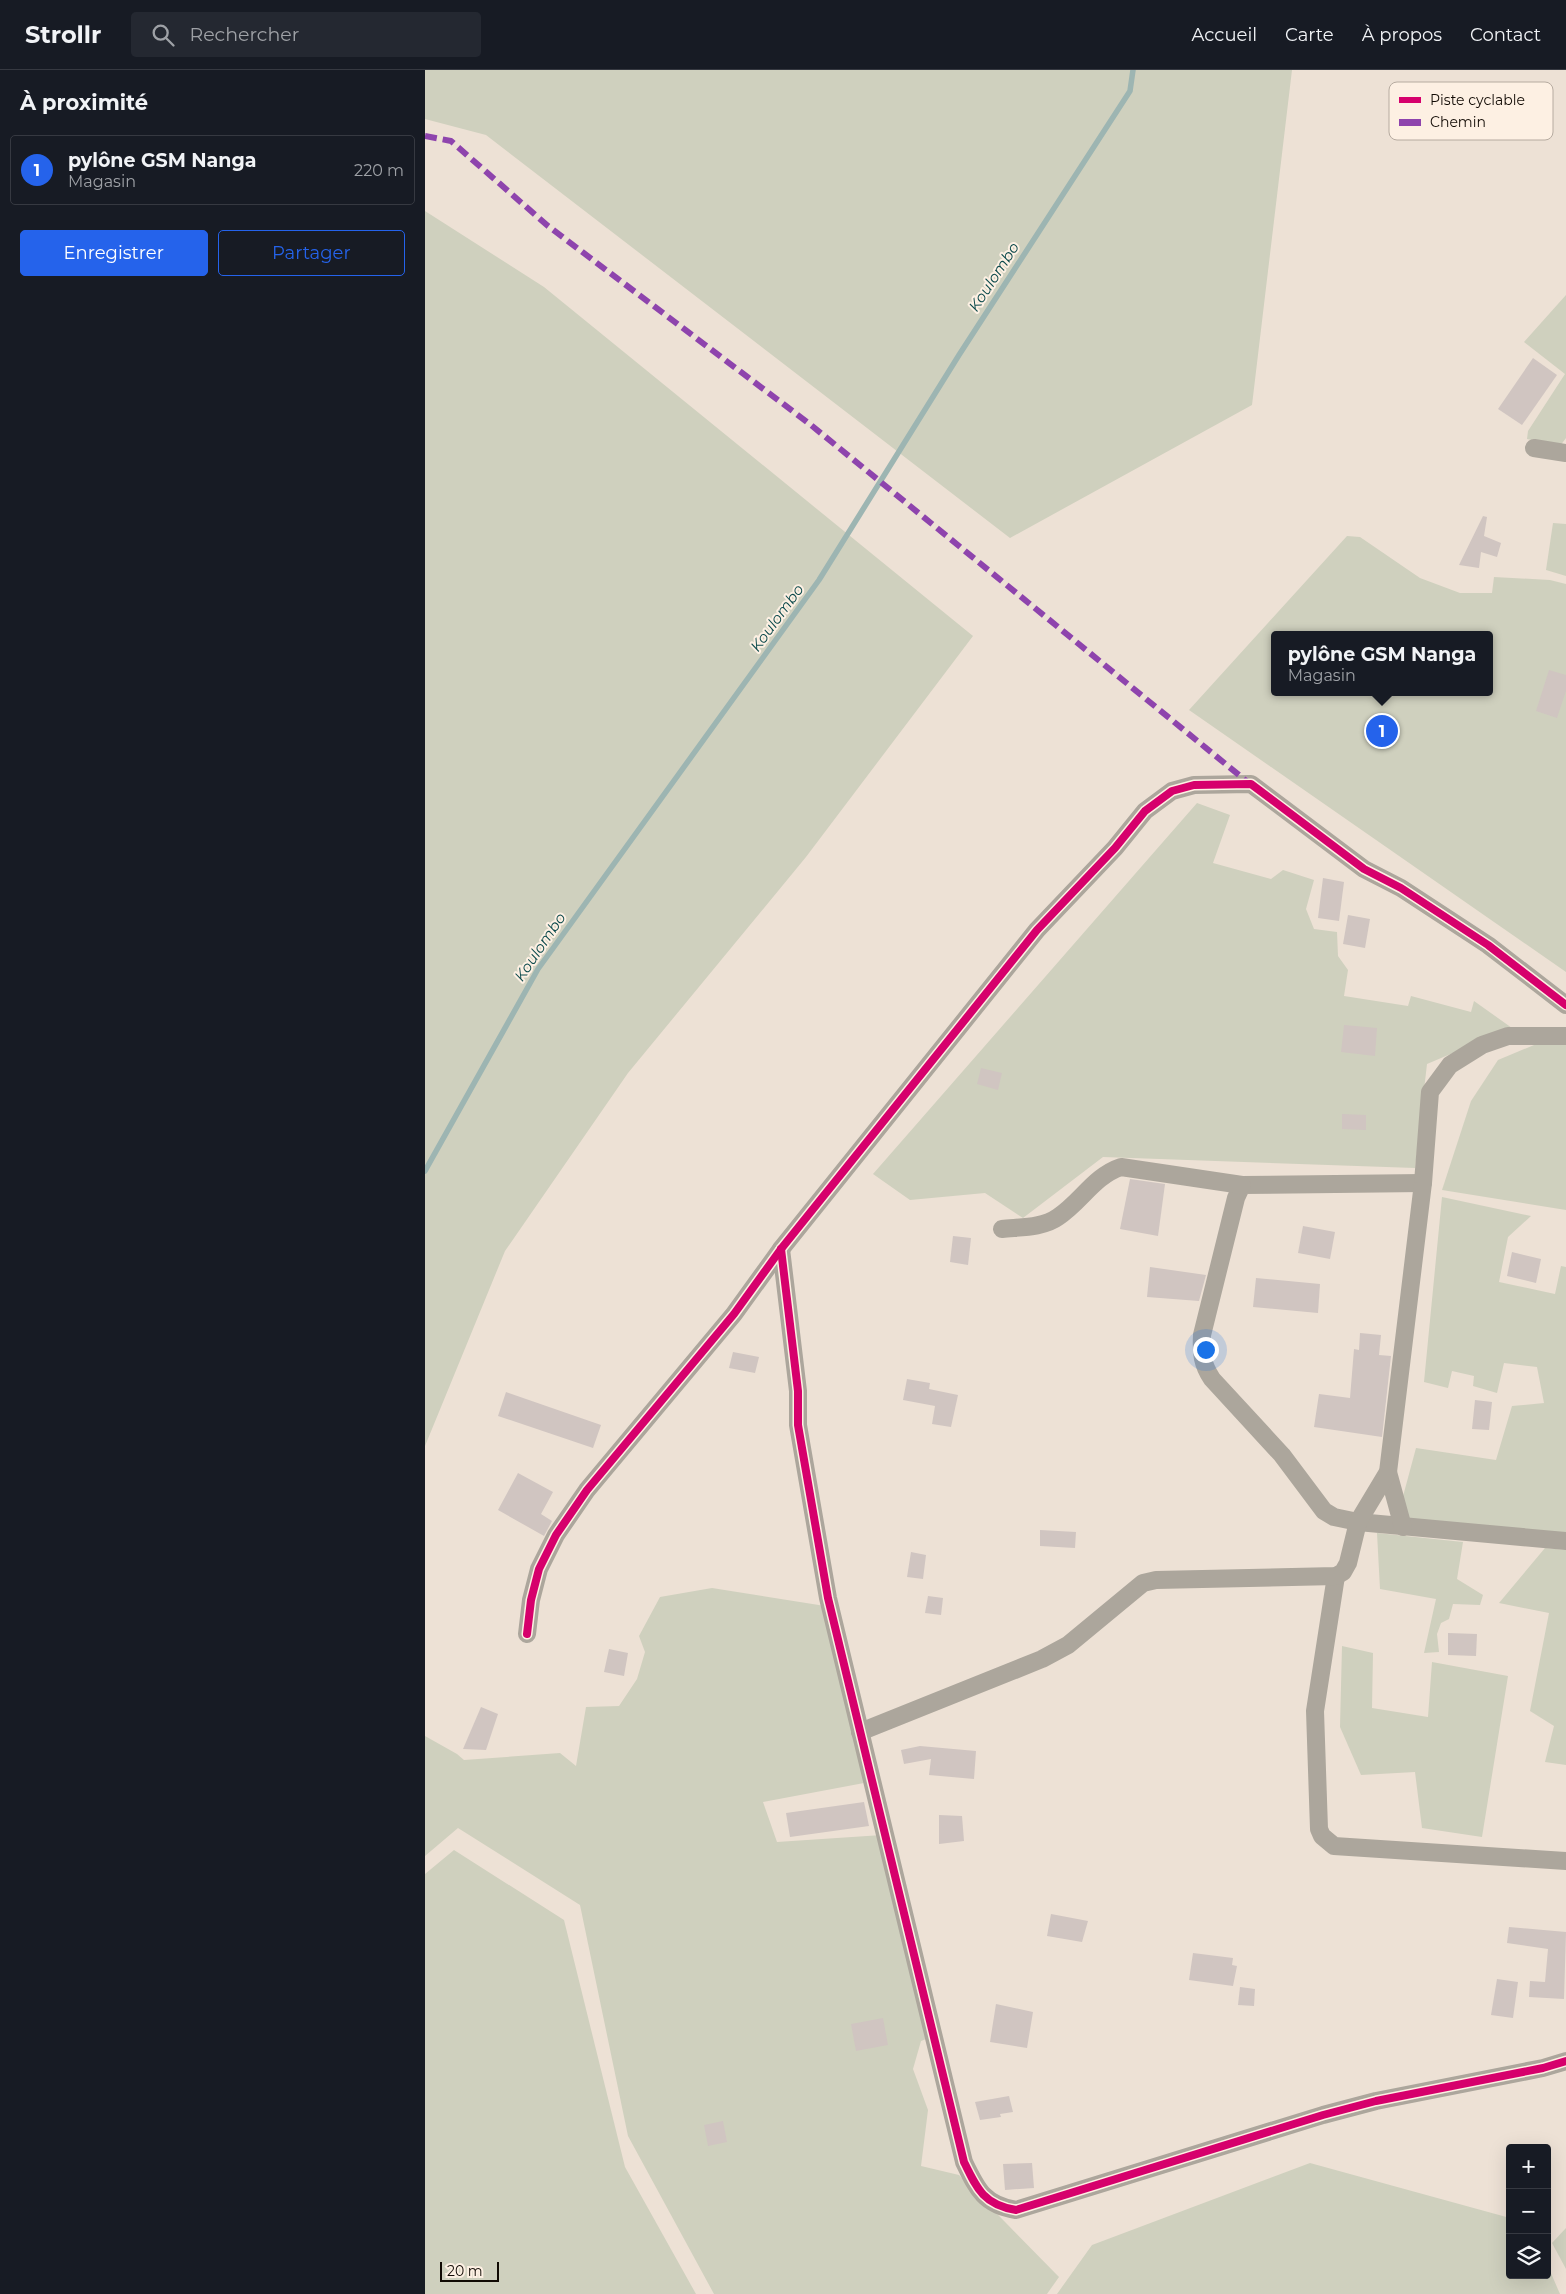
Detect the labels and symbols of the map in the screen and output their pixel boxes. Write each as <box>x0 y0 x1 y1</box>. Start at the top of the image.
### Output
legend <box>1389 82 1553 140</box>
text: Piste cyclable <box>1430 91 1525 109</box>
text: Chemin <box>1430 113 1486 131</box>
water label: Koulombo <box>964 239 1023 315</box>
water label: Koulombo <box>746 580 807 655</box>
pin: 1 <box>1366 712 1398 750</box>
water label: Koulombo <box>510 909 569 985</box>
your location <box>1193 1337 1219 1363</box>
scale bar <box>440 2259 499 2282</box>

